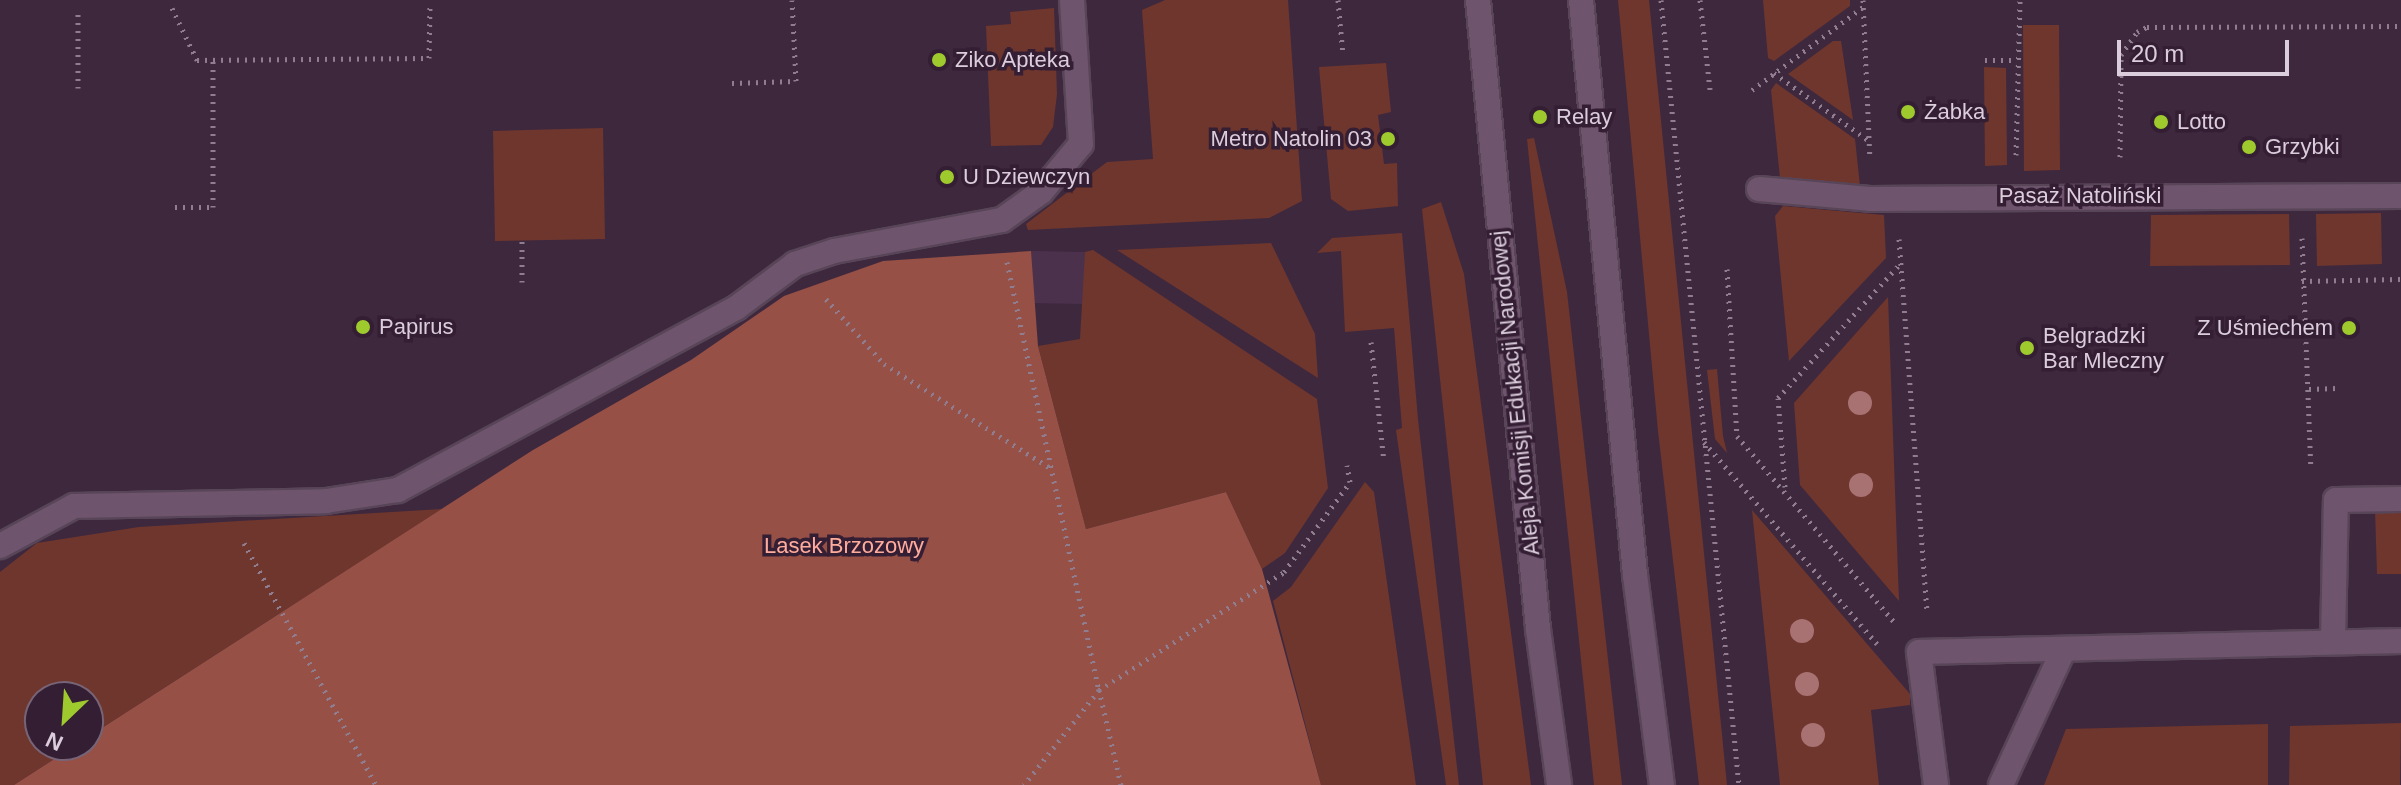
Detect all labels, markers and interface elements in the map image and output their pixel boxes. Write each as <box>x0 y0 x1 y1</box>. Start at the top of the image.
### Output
scale bar <box>2121 24 2293 74</box>
text: 20 m <box>2131 40 2184 67</box>
place label: Ziko Apteka <box>955 47 1071 73</box>
marker: Ziko Apteka <box>930 51 948 69</box>
place label: Żabka <box>1924 99 1985 125</box>
marker: Żabka <box>1899 103 1917 121</box>
place label: Relay <box>1556 104 1612 130</box>
marker: Relay <box>1531 108 1549 126</box>
place label: Lotto <box>2177 109 2226 135</box>
marker: Lotto <box>2152 113 2170 131</box>
place label: Metro Natolin 03 <box>1211 126 1372 152</box>
marker: Metro Natolin 03 <box>1379 130 1397 148</box>
place label: Grzybki <box>2265 134 2340 160</box>
marker: Grzybki <box>2240 138 2258 156</box>
place label: U Dziewczyn <box>963 164 1090 190</box>
marker: U Dziewczyn <box>938 168 956 186</box>
street label: Pasaż Natoliński <box>1999 183 2161 209</box>
street label: Aleja Komisji Edukacji Narodowej <box>1485 229 1545 557</box>
place label: Papirus <box>379 314 454 340</box>
place label: Z Uśmiechem <box>2197 315 2333 341</box>
marker: Papirus <box>354 318 372 336</box>
marker: Z Uśmiechem <box>2340 319 2358 337</box>
place label: Belgradzki Bar Mleczny <box>2043 322 2164 374</box>
marker: Belgradzki Bar Mleczny <box>2018 339 2036 357</box>
park label: Lasek Brzozowy <box>764 533 924 559</box>
north arrow <box>24 681 104 761</box>
text: N <box>42 727 67 756</box>

